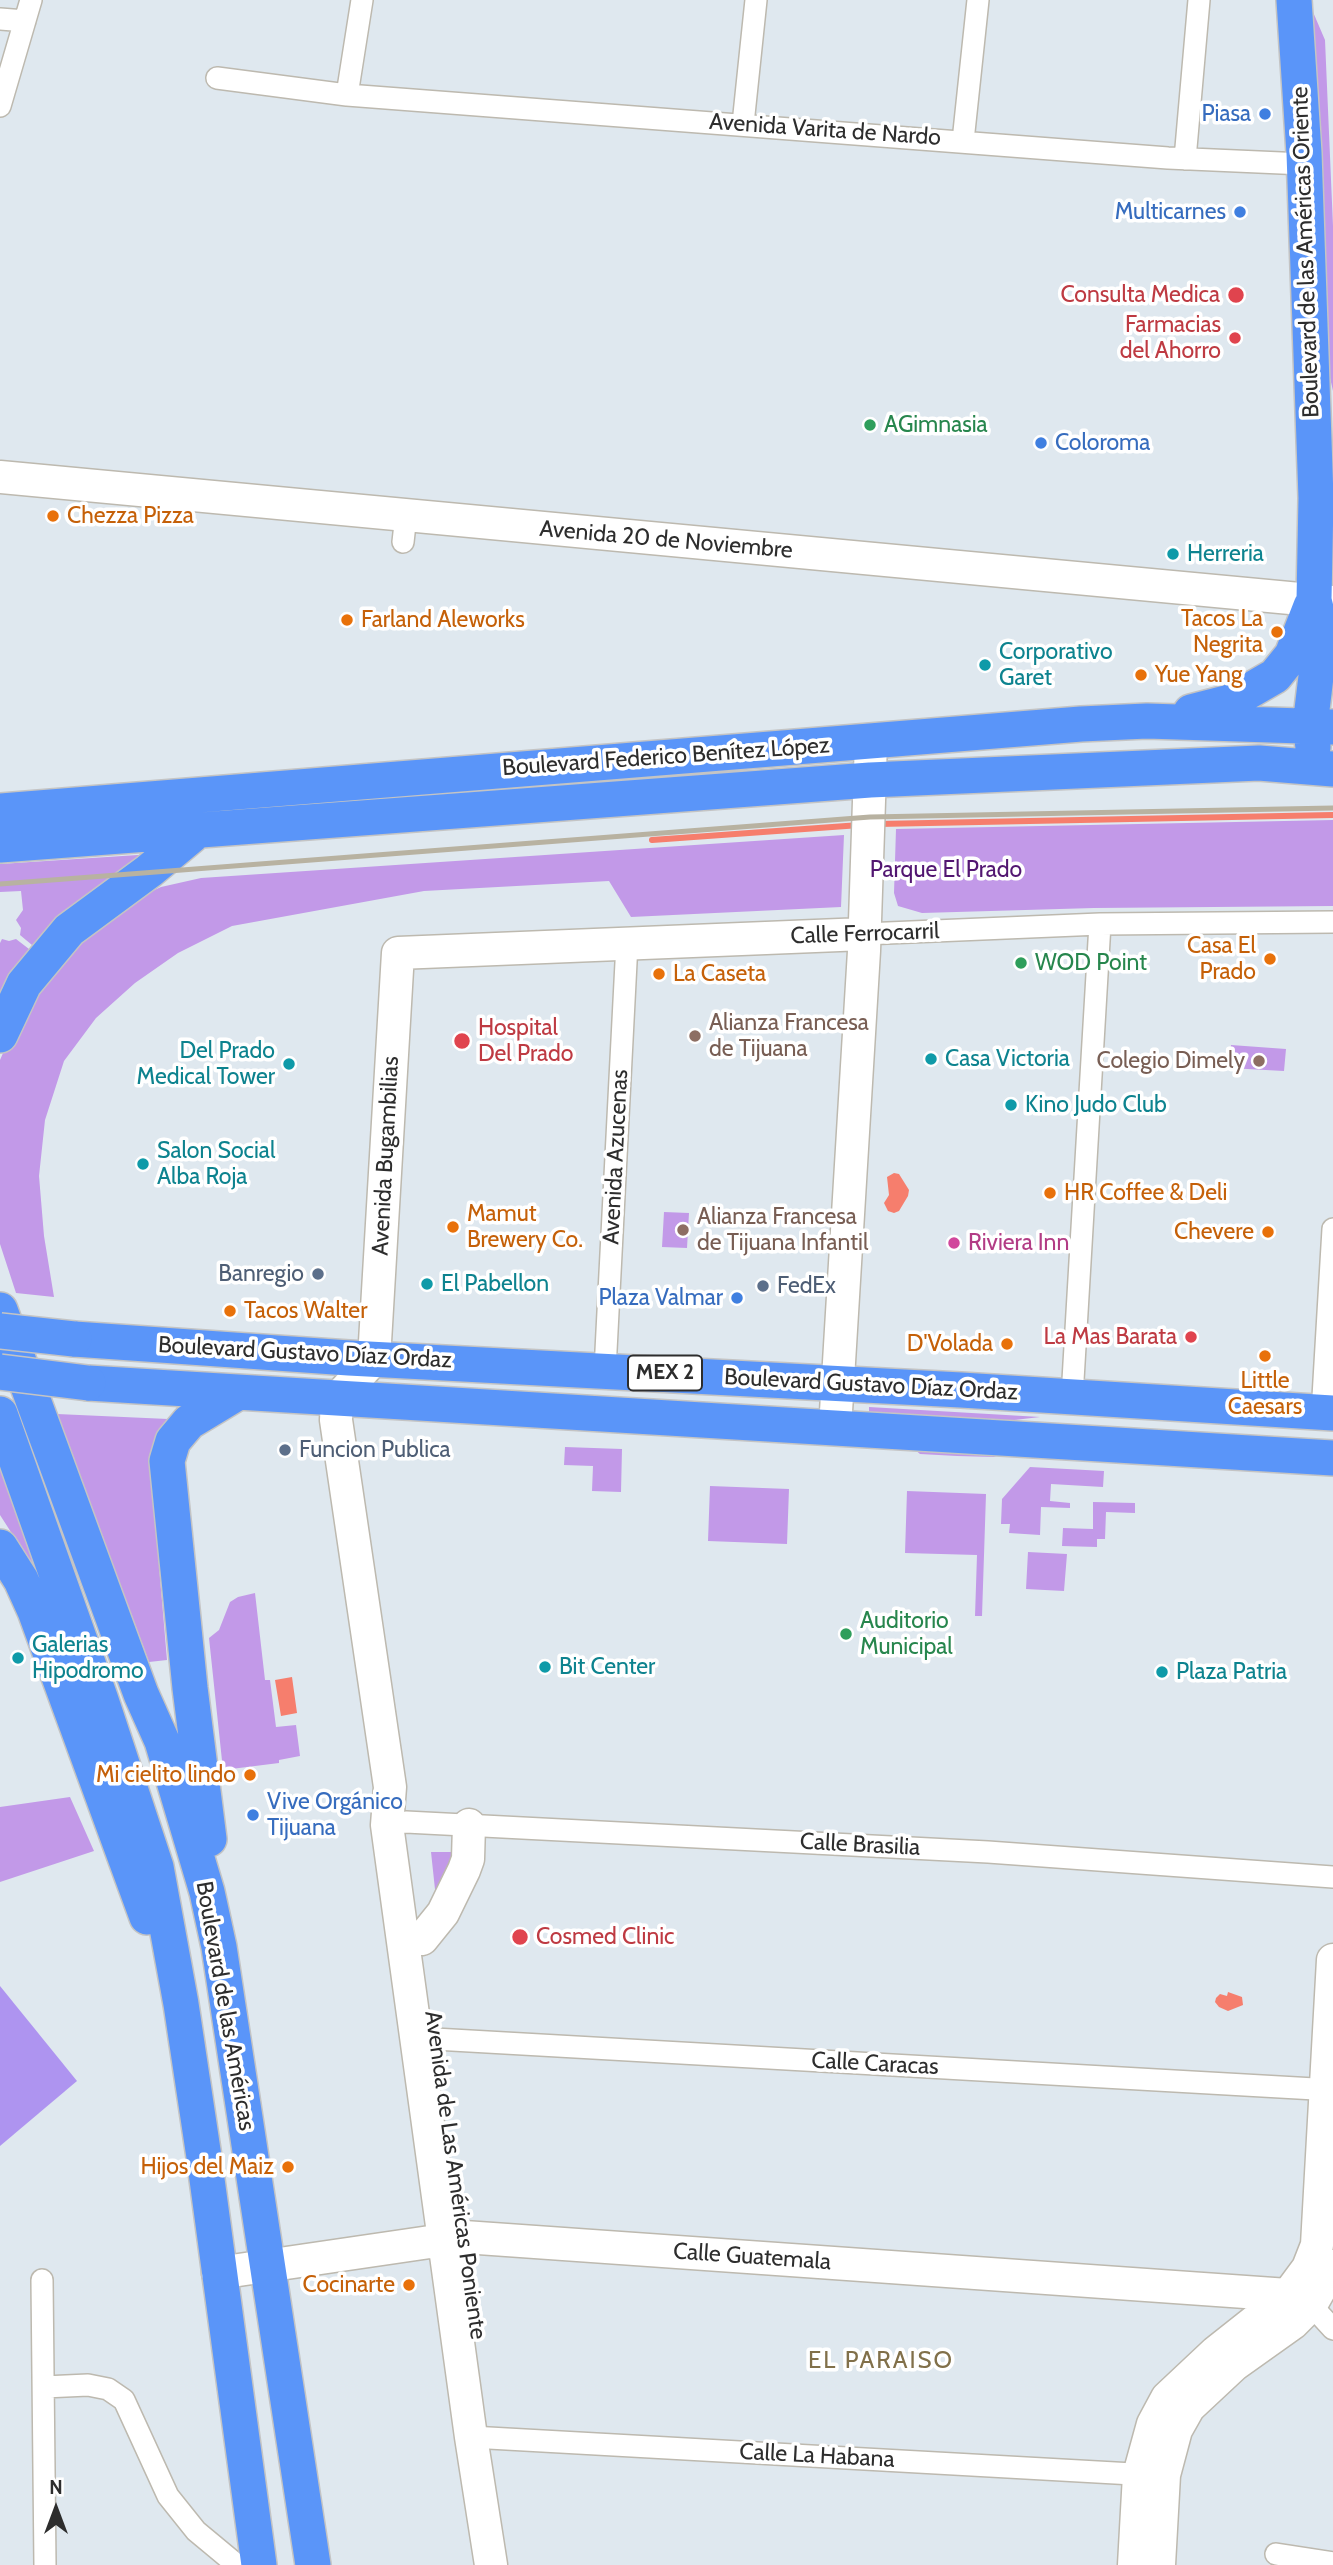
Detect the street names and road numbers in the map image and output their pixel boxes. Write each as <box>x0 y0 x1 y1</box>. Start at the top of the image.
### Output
street label: Boulevard de las Américas Oriente <box>1286 86 1326 418</box>
street label: Avenida Varita de Nardo <box>708 108 942 152</box>
street label: Avenida 20 de Noviembre <box>538 515 794 565</box>
street label: Boulevard Federico Benítez López <box>501 732 831 782</box>
street label: Calle Ferrocarril <box>790 918 940 950</box>
street label: Avenida Bugambilias <box>367 1056 405 1256</box>
street label: Avenida Azucenas <box>598 1069 634 1245</box>
street label: Boulevard Gustavo Díaz Ordaz <box>157 1332 453 1374</box>
road number: MEX 2 <box>628 1356 702 1390</box>
street label: Boulevard Gustavo Díaz Ordaz <box>723 1364 1019 1406</box>
street label: Calle Brasilia <box>799 1828 921 1862</box>
street label: Boulevard de las Américas <box>189 1879 261 2133</box>
street label: Avenida de Las Américas Poniente <box>418 2009 492 2341</box>
street label: Calle Caracas <box>811 2047 939 2081</box>
street label: Calle Guatemala <box>672 2238 832 2276</box>
street label: Calle La Habana <box>739 2438 895 2474</box>

